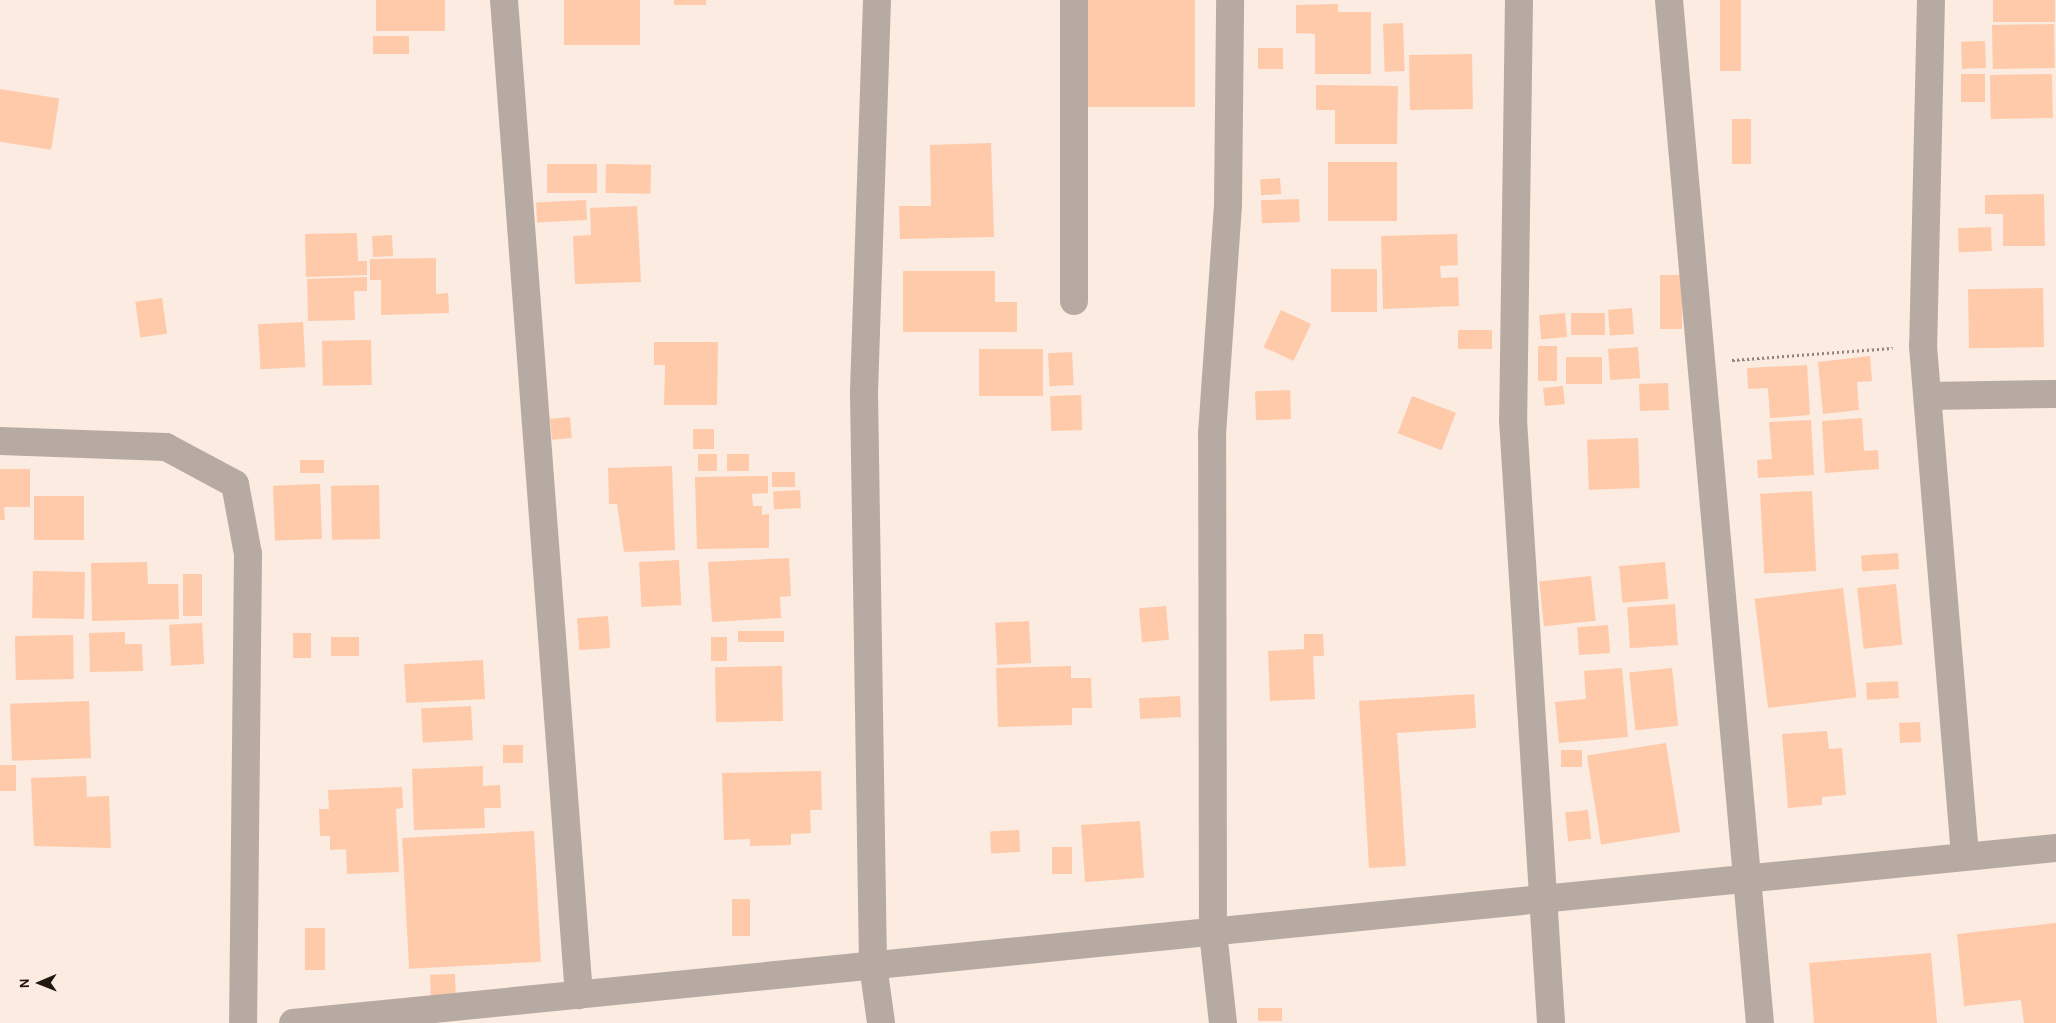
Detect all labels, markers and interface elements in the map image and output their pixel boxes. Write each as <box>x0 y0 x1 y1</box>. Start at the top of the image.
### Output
north arrow <box>15 958 65 1008</box>
text: N <box>16 978 33 988</box>

